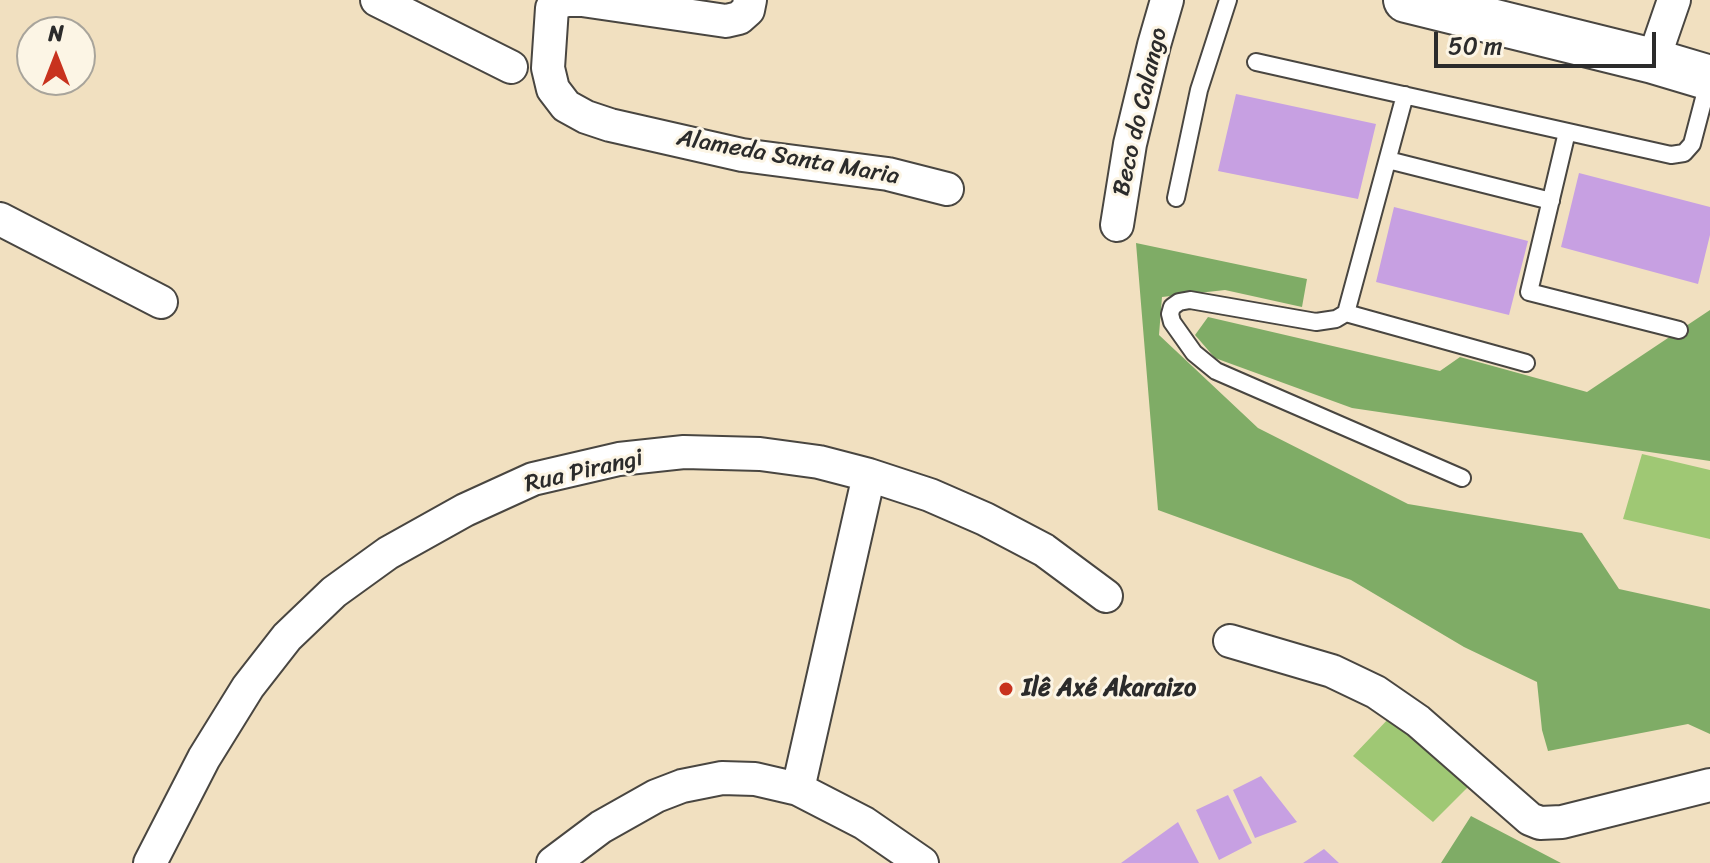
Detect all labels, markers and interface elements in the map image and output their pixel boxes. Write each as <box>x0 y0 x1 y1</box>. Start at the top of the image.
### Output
text: N <box>48 14 64 53</box>
north arrow <box>16 16 96 96</box>
scale bar <box>1438 16 1660 66</box>
street label: Beco do Calango <box>1108 25 1174 199</box>
text: 50 m <box>1448 25 1503 67</box>
street label: Alameda Santa Maria <box>675 124 901 192</box>
street label: Rua Pirangi <box>522 444 646 500</box>
place label: Ilê Axé Akaraizo <box>1022 675 1196 703</box>
marker: Ilê Axé Akaraizo <box>997 680 1015 698</box>

